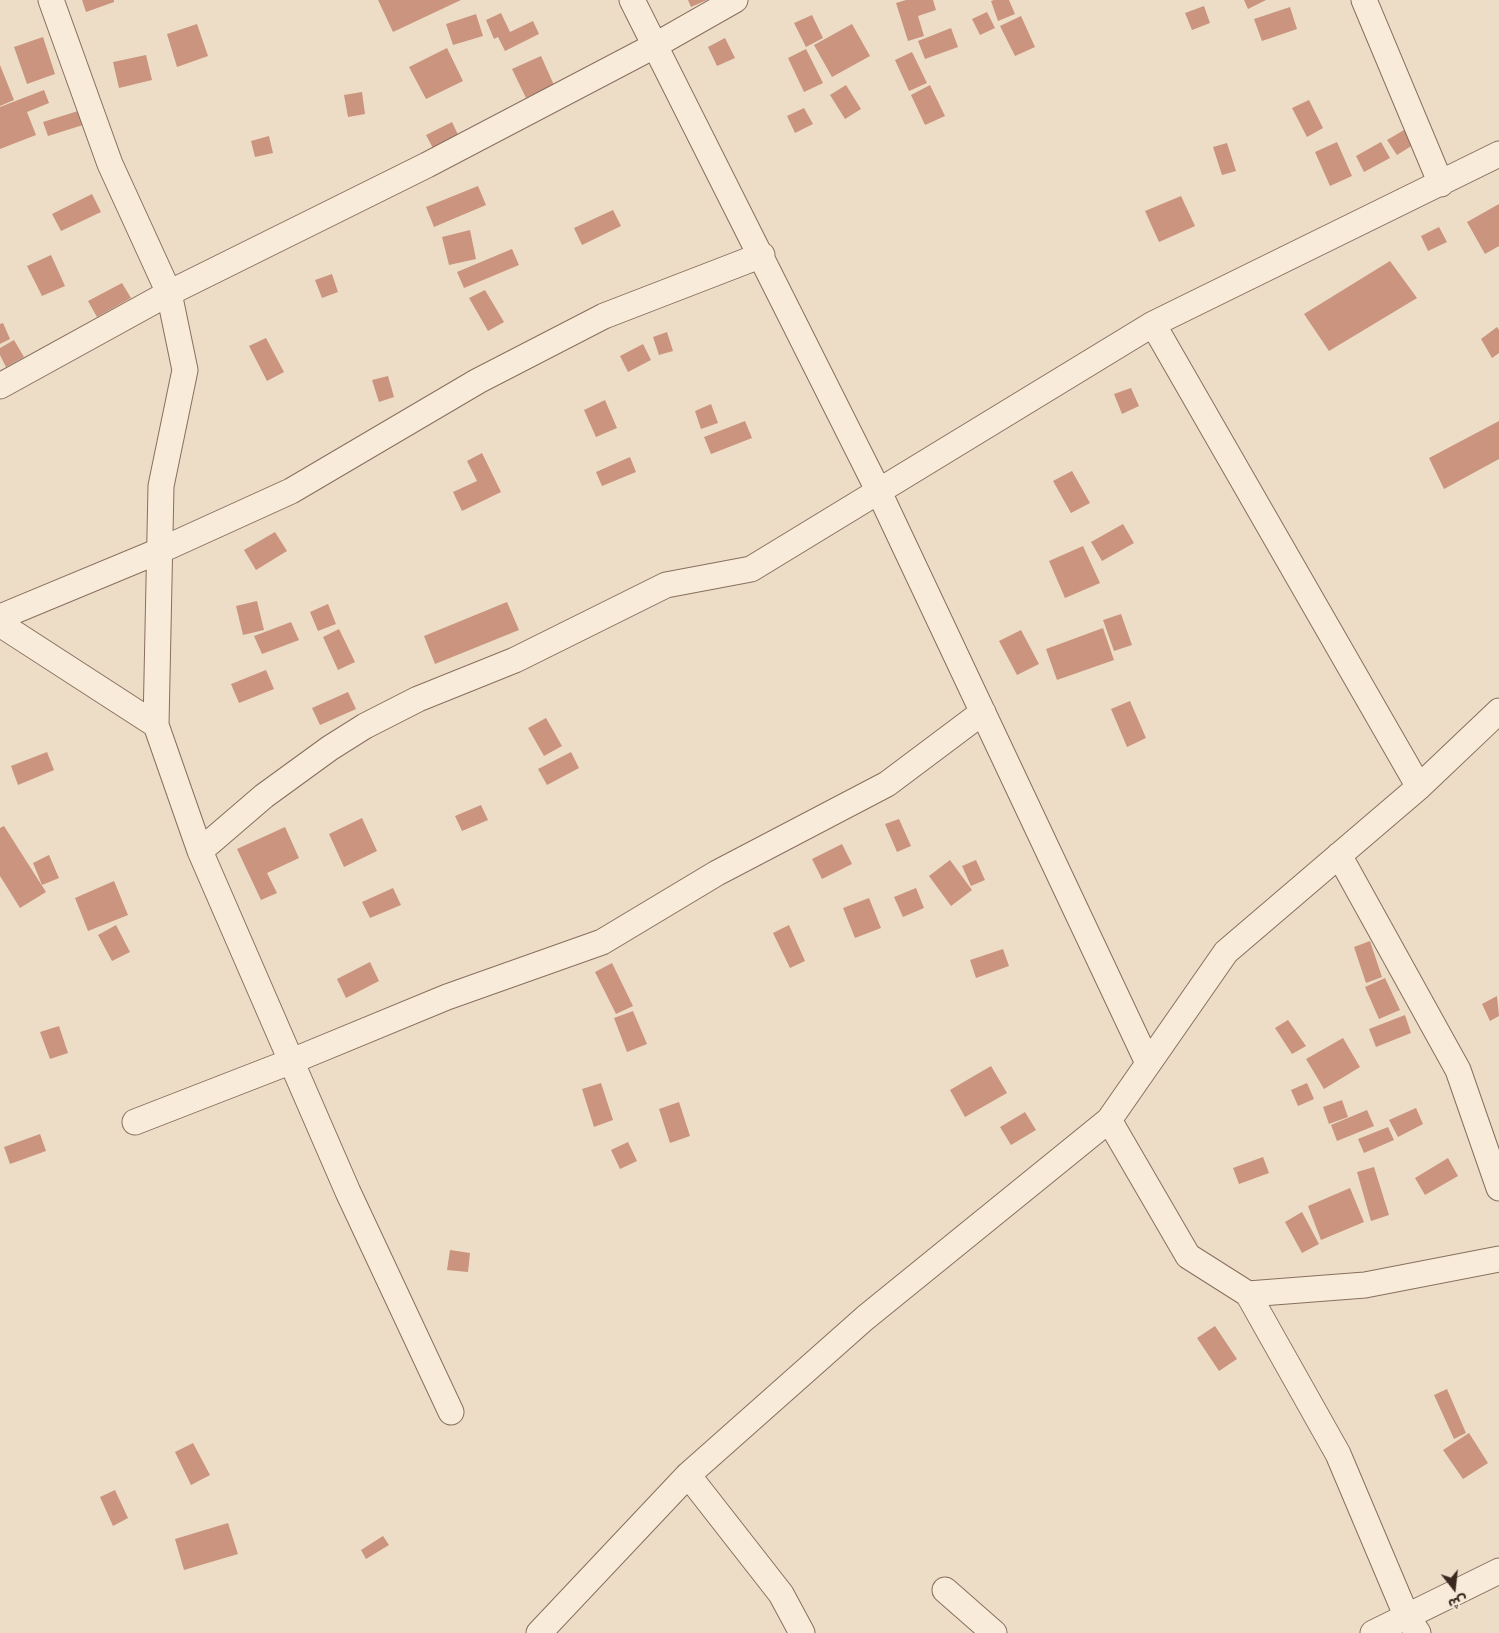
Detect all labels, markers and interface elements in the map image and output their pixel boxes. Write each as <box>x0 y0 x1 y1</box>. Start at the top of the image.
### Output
north arrow <box>1429 1563 1479 1613</box>
text: ش <box>1446 1591 1470 1615</box>

